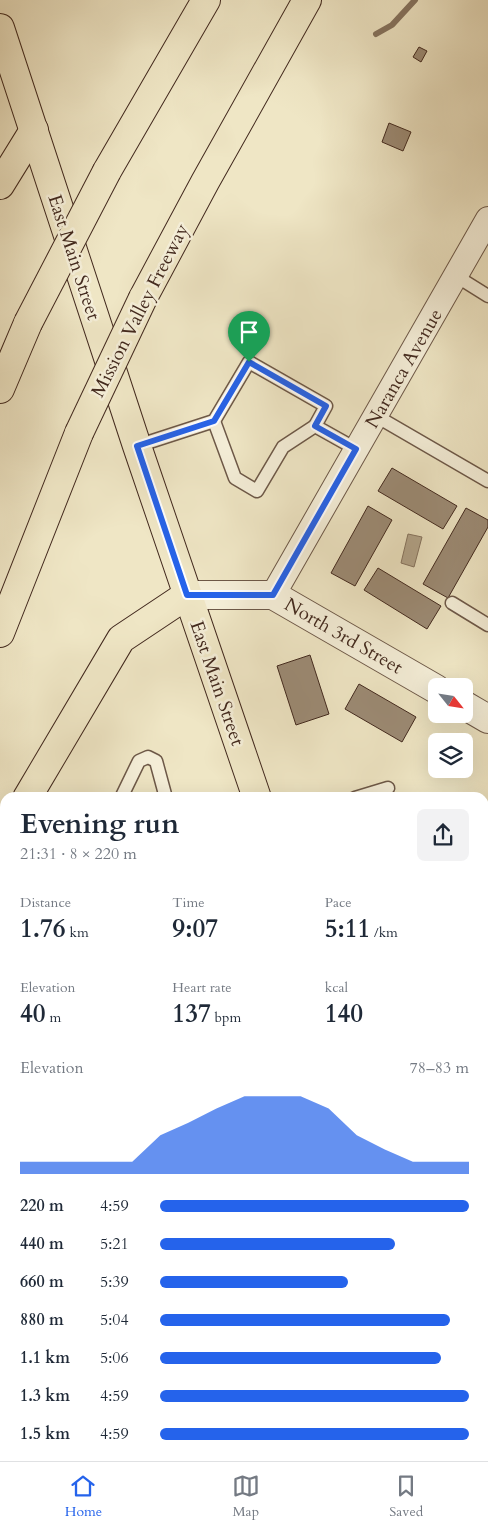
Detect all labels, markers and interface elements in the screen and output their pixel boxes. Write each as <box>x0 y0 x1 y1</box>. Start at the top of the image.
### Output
street label: East Main Street <box>42 191 107 323</box>
street label: Mission Valley Freeway <box>85 219 195 402</box>
street label: Naranca Avenue <box>359 304 449 433</box>
pin <box>228 311 270 362</box>
icon: arrive <box>235 318 263 346</box>
street label: North 3rd Street <box>280 591 407 680</box>
street label: East Main Street <box>184 617 251 749</box>
north arrow <box>428 678 472 722</box>
map controls <box>428 678 473 778</box>
button: layers <box>428 733 473 778</box>
text: Evening run <box>20 805 179 843</box>
button: share <box>417 809 469 861</box>
text: 21:31 · 8 × 220 m <box>20 843 137 865</box>
text: Distance <box>20 893 71 912</box>
text: Time <box>172 893 205 912</box>
text: Pace <box>325 893 352 912</box>
text: 1.76 <box>20 912 66 946</box>
text: 9:07 <box>172 912 218 946</box>
text: 5:11 <box>325 912 370 946</box>
text: km <box>66 923 89 942</box>
text: /km <box>370 923 398 942</box>
text: Elevation <box>20 978 76 997</box>
text: Heart rate <box>172 978 232 997</box>
text: kcal <box>325 978 348 997</box>
text: 40 <box>20 997 46 1031</box>
text: 137 <box>172 997 211 1031</box>
text: 140 <box>325 997 363 1031</box>
text: m <box>46 1008 61 1027</box>
text: bpm <box>211 1008 241 1027</box>
text: Elevation <box>20 1057 84 1079</box>
text: 78–83 m <box>410 1057 469 1079</box>
text: 220 m <box>20 1195 64 1217</box>
text: 4:59 <box>100 1195 129 1217</box>
text: 440 m <box>20 1233 64 1255</box>
text: 5:21 <box>100 1233 129 1255</box>
text: 660 m <box>20 1271 64 1293</box>
text: 5:39 <box>100 1271 129 1293</box>
text: 880 m <box>20 1309 64 1331</box>
text: 5:04 <box>100 1309 129 1331</box>
text: 1.1 km <box>20 1347 70 1369</box>
text: 5:06 <box>100 1347 129 1369</box>
text: 1.3 km <box>20 1385 70 1407</box>
text: 4:59 <box>100 1385 129 1407</box>
text: 1.5 km <box>20 1423 70 1445</box>
text: 4:59 <box>100 1423 129 1445</box>
tab: Home <box>65 1472 102 1521</box>
tab: Map <box>232 1472 260 1521</box>
tab: Saved <box>389 1472 423 1521</box>

